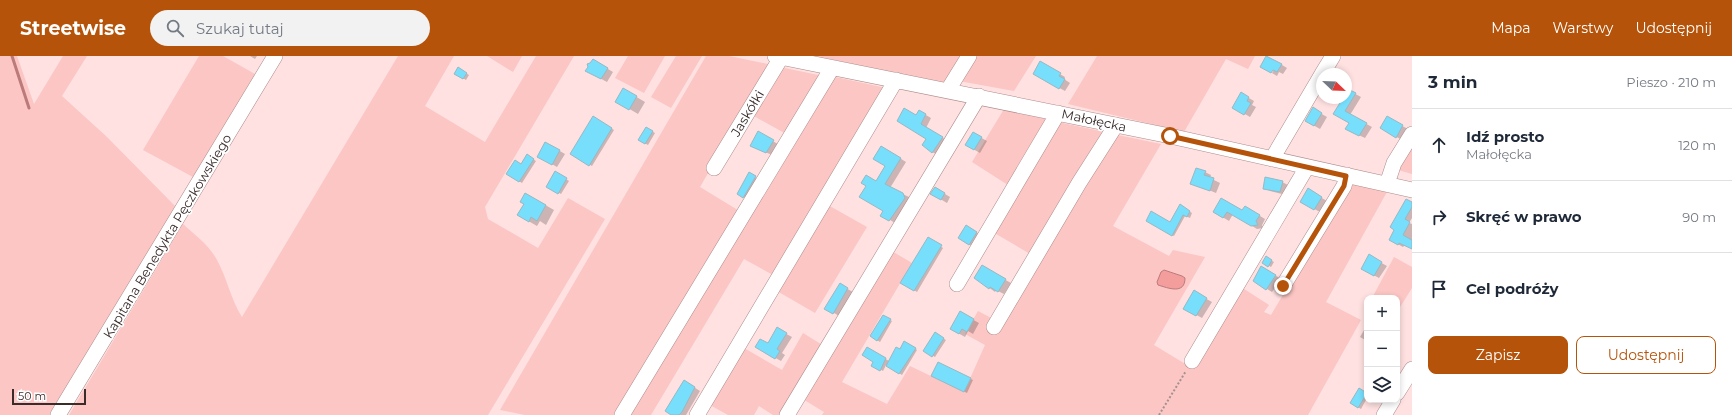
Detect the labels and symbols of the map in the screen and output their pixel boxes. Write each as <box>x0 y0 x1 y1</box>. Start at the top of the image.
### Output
north arrow <box>1316 68 1352 104</box>
street label: Jaskółki <box>726 87 767 140</box>
street label: Małołęcka <box>1060 105 1128 135</box>
route start <box>1161 127 1179 145</box>
street label: Kapitana Benedykta Pęczkowskiego <box>99 131 235 341</box>
route end <box>1274 277 1292 295</box>
scale bar <box>12 387 86 406</box>

